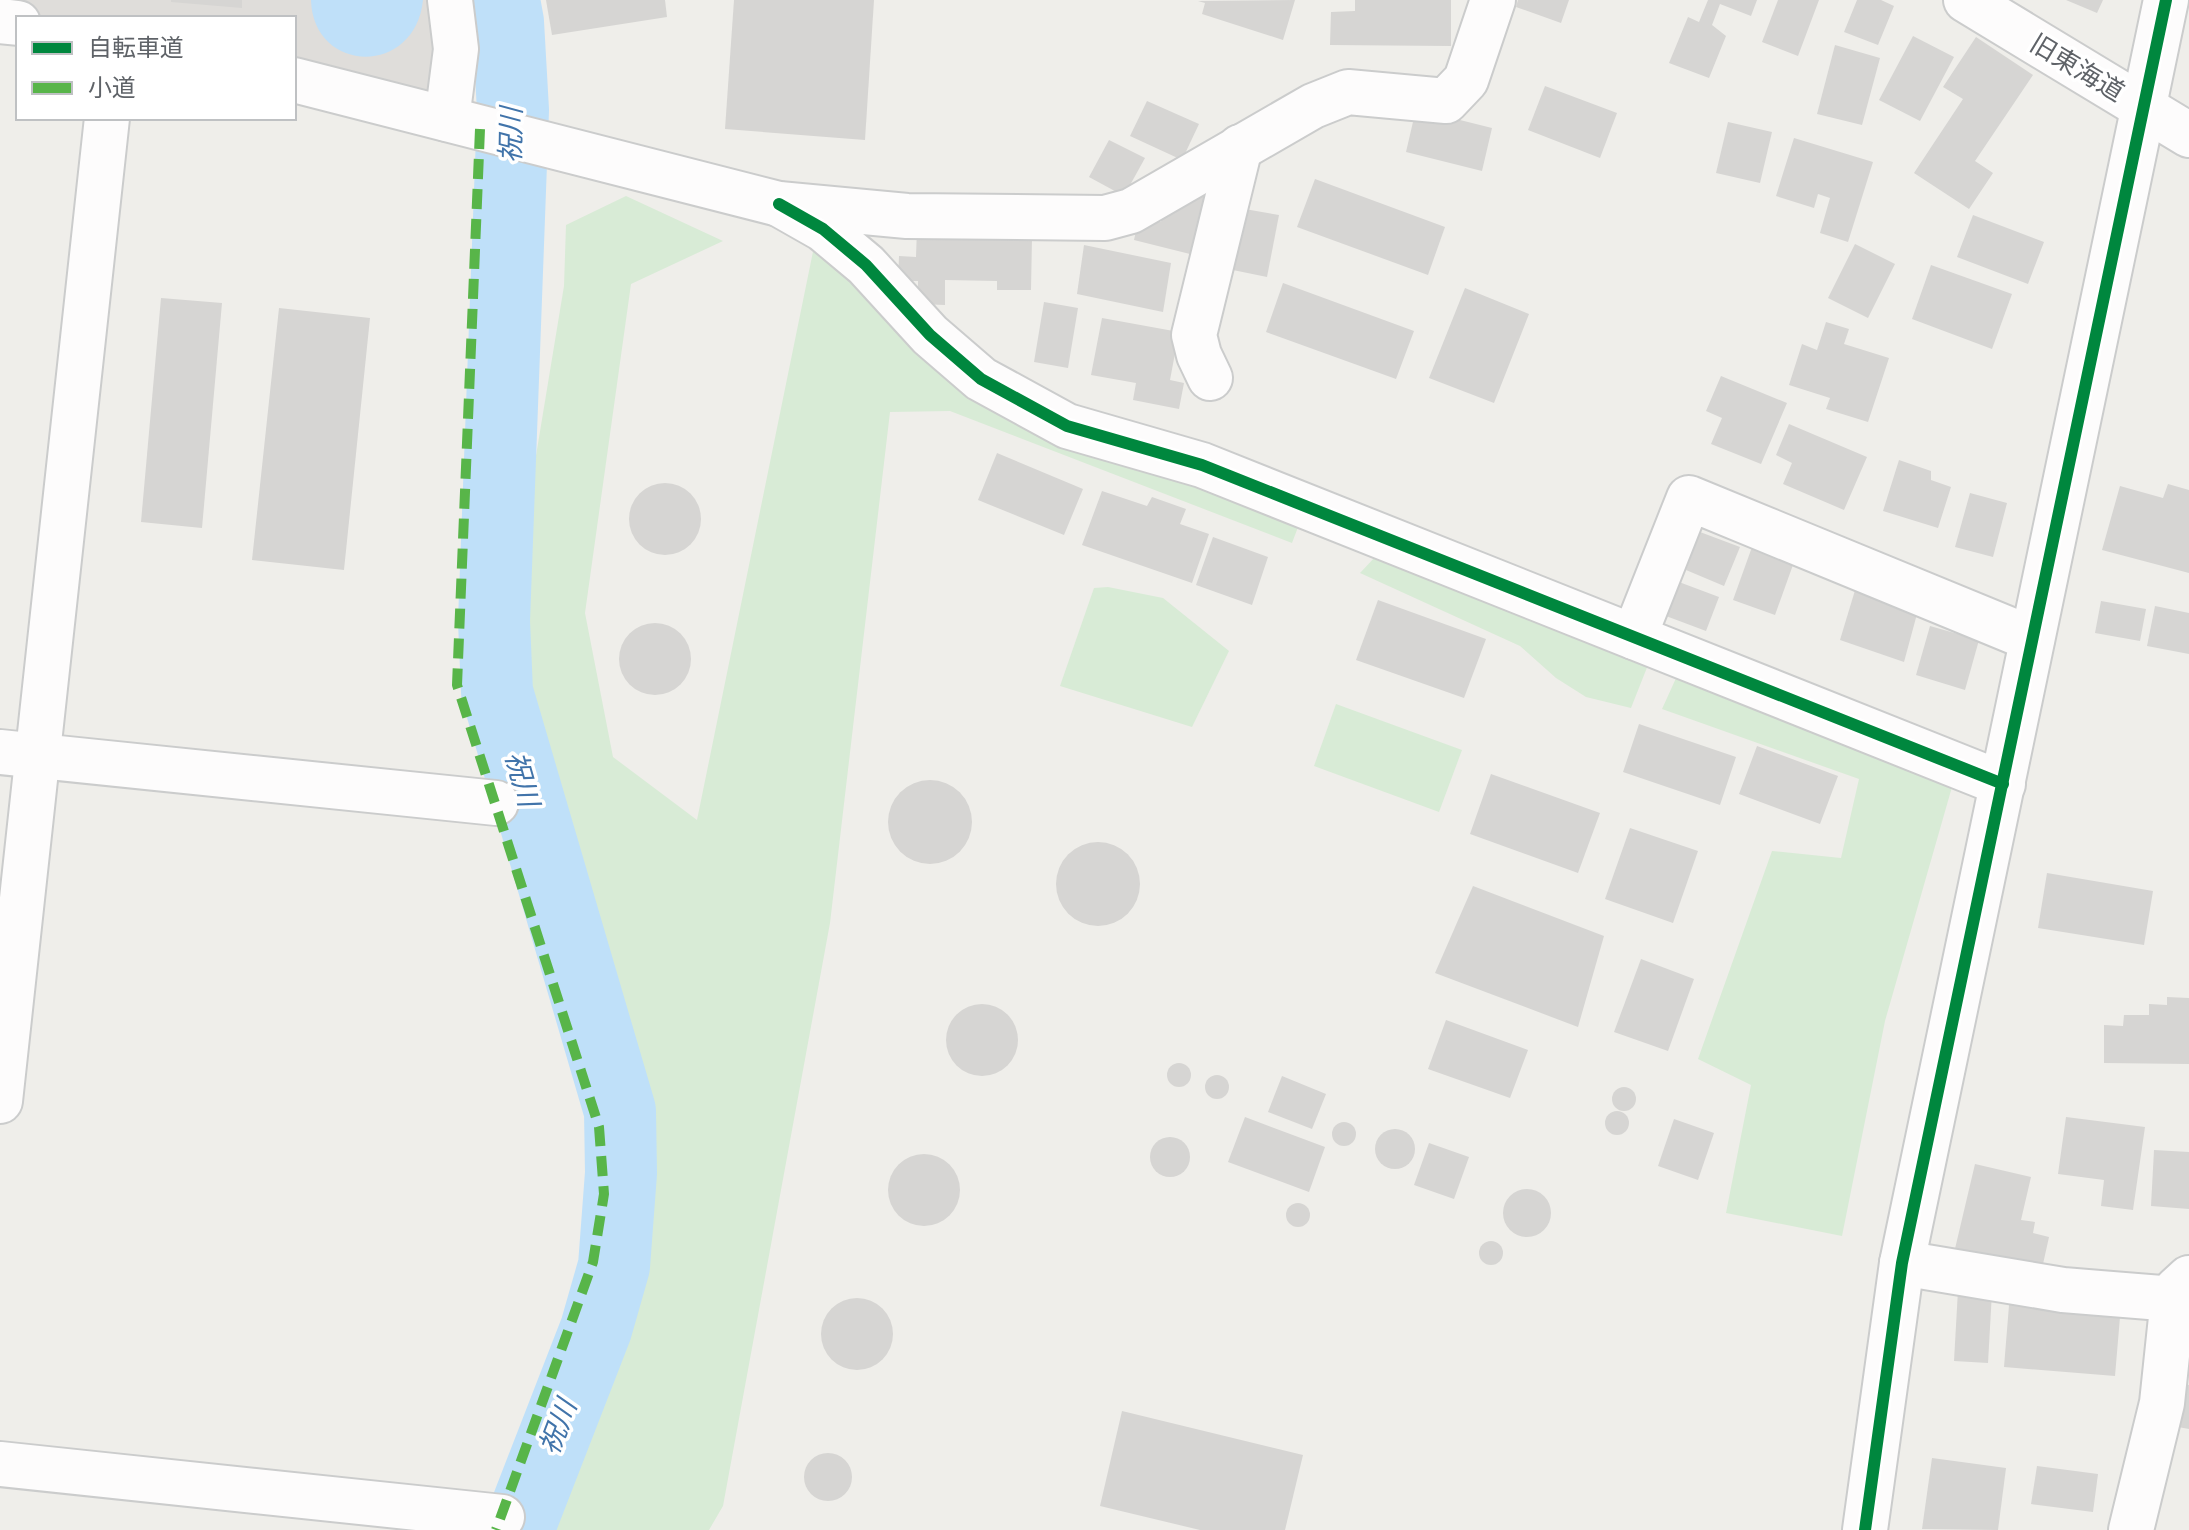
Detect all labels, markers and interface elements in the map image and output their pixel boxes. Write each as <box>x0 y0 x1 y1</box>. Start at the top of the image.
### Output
legend <box>16 16 296 120</box>
street label: 旧東海道 <box>2024 28 2130 108</box>
text: 自転車道 <box>88 34 184 62</box>
text: 小道 <box>88 74 136 102</box>
water label: 祝川 <box>494 104 528 163</box>
water label: 祝川 <box>498 748 546 813</box>
water label: 祝川 <box>533 1392 585 1459</box>

